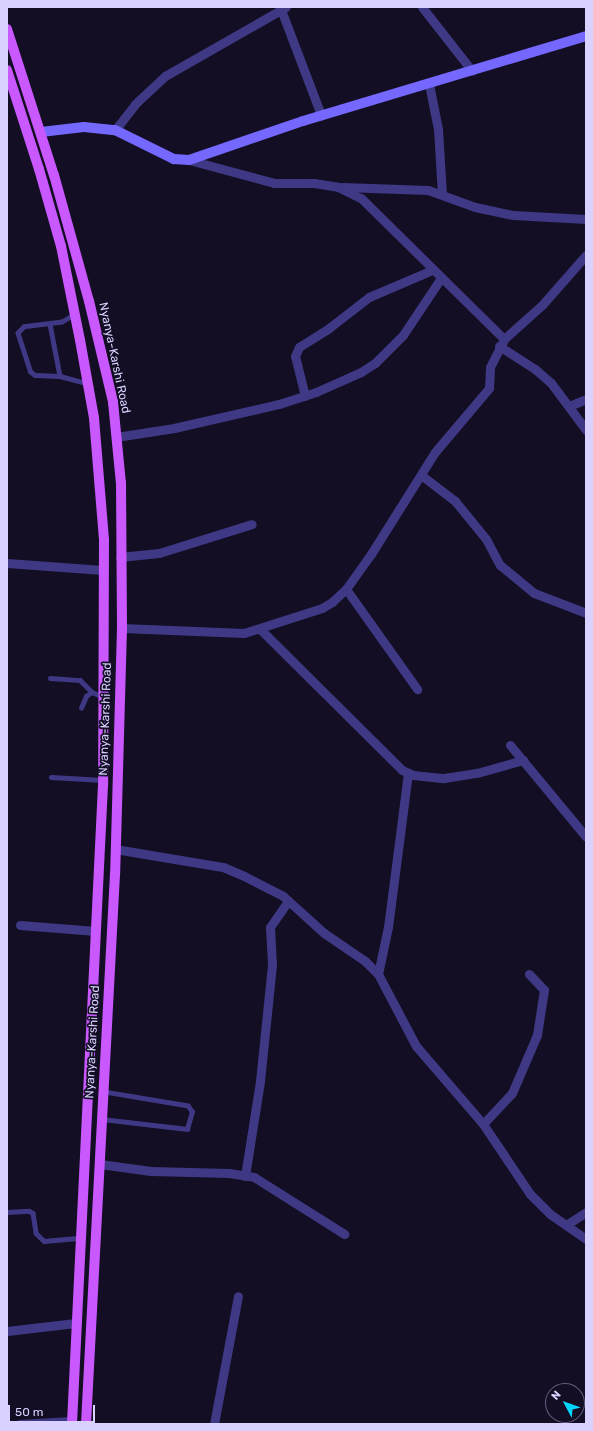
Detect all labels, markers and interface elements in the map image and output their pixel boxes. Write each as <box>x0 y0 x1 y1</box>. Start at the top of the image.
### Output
street label: Nyanya-Karshi Road <box>95 301 133 415</box>
street label: Nyanya-Karshi Road <box>97 662 115 776</box>
street label: Nyanya-Karshi Road <box>83 985 103 1099</box>
north arrow <box>545 1383 585 1423</box>
text: N <box>549 1388 564 1403</box>
scale bar <box>10 1397 97 1423</box>
text: 50 m <box>15 1405 43 1419</box>

